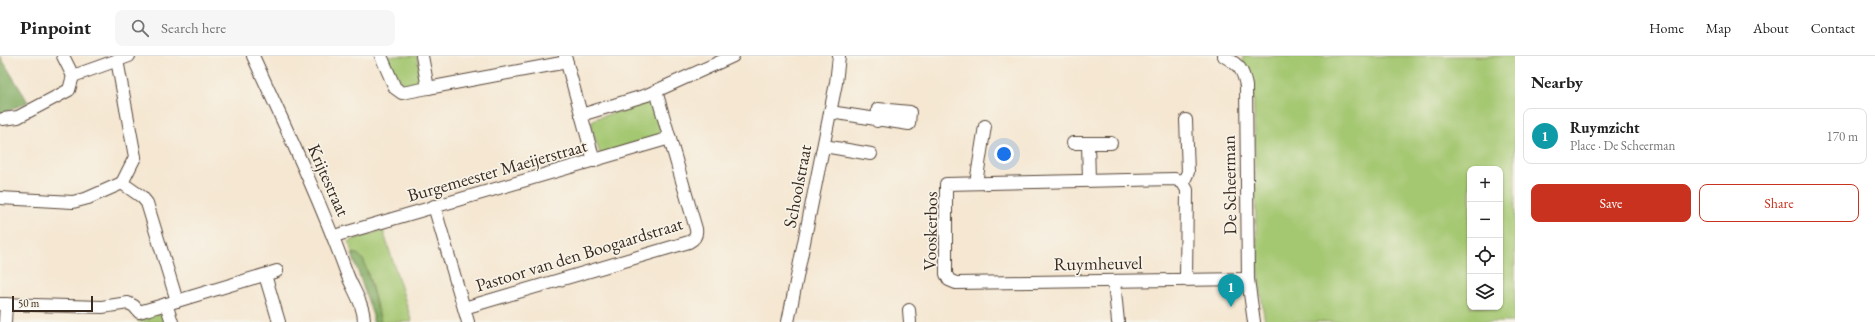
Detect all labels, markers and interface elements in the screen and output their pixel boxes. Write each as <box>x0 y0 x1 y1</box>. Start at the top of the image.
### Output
search box <box>115 10 395 46</box>
text: Pinpoint <box>20 15 91 40</box>
icon: search <box>129 17 151 39</box>
text: Search here <box>161 18 226 37</box>
text: Home <box>1649 19 1684 37</box>
text: Map <box>1706 19 1731 37</box>
text: About <box>1753 19 1789 37</box>
text: Contact <box>1811 19 1855 37</box>
text: Nearby <box>1531 71 1583 93</box>
text: Ruymzicht <box>1570 118 1640 137</box>
text: 1 <box>1542 128 1548 145</box>
text: 170 m <box>1827 128 1858 145</box>
street label: Burgemeester Maeijerstraat <box>404 133 590 207</box>
street label: De Scheerman <box>1217 134 1241 235</box>
text: Place · De Scheerman <box>1570 137 1675 154</box>
street label: Krijtestraat <box>303 140 355 220</box>
street label: Schoolstraat <box>778 142 816 230</box>
your location <box>994 144 1014 164</box>
map controls <box>1467 166 1503 310</box>
button: + <box>1467 166 1503 202</box>
button: Save <box>1531 184 1691 222</box>
button: Share <box>1699 184 1859 222</box>
street label: Vooskerbos <box>918 191 942 271</box>
button: − <box>1467 202 1503 238</box>
street label: Pastoor van den Boogaardstraat <box>473 211 686 296</box>
button: locate <box>1467 238 1503 274</box>
street label: Ruymheuvel <box>1053 251 1143 275</box>
pin: 1 <box>1218 274 1244 307</box>
button: layers <box>1467 274 1503 310</box>
scale bar <box>12 294 93 313</box>
text: 50 m <box>18 296 39 310</box>

